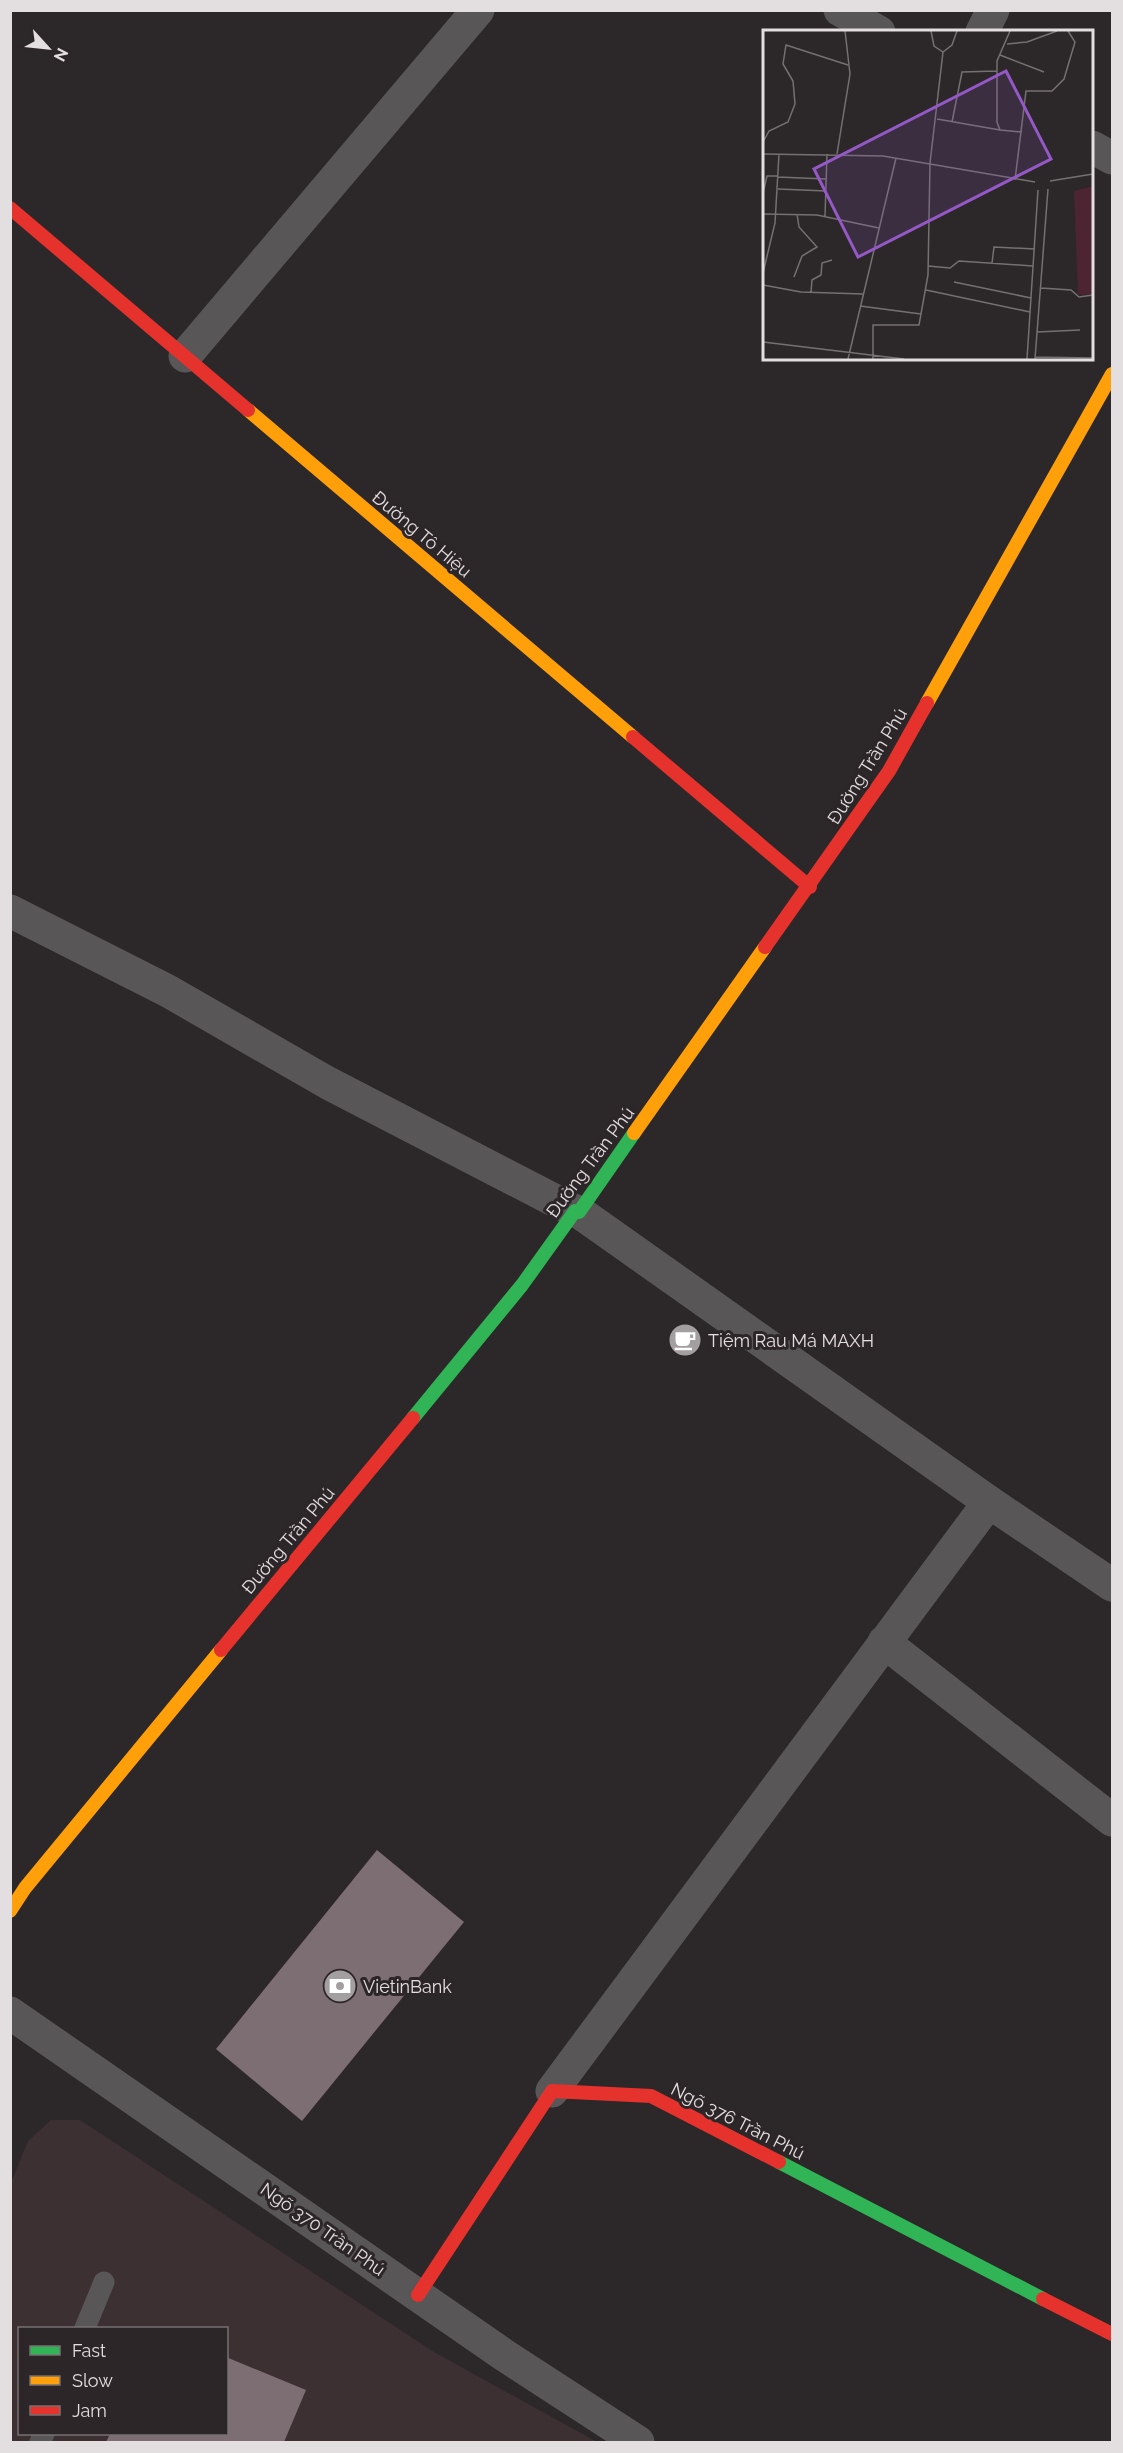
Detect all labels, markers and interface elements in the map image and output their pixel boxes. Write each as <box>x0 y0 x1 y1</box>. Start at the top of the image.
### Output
north arrow <box>18 18 78 78</box>
inset map <box>763 30 1093 360</box>
text: N <box>50 45 72 64</box>
street label: Đường Tô Hiệu <box>368 486 476 582</box>
street label: Đường Trần Phú <box>823 704 911 828</box>
street label: Đường Trần Phú <box>542 1103 638 1221</box>
cafe icon: Tiệm Rau Má MAXH <box>667 1322 703 1358</box>
place label: Tiệm Rau Má MAXH <box>708 1330 874 1351</box>
street label: Đường Trần Phú <box>237 1482 339 1598</box>
bank icon: VietinBank <box>322 1968 358 2004</box>
place label: VietinBank <box>363 1976 452 1997</box>
street label: Ngõ 376 Trần Phú <box>668 2078 808 2164</box>
street label: Ngõ 370 Trần Phú <box>257 2178 389 2280</box>
legend <box>18 2327 228 2435</box>
text: Fast <box>72 2340 106 2361</box>
text: Slow <box>72 2370 113 2391</box>
text: Jam <box>72 2400 107 2421</box>

